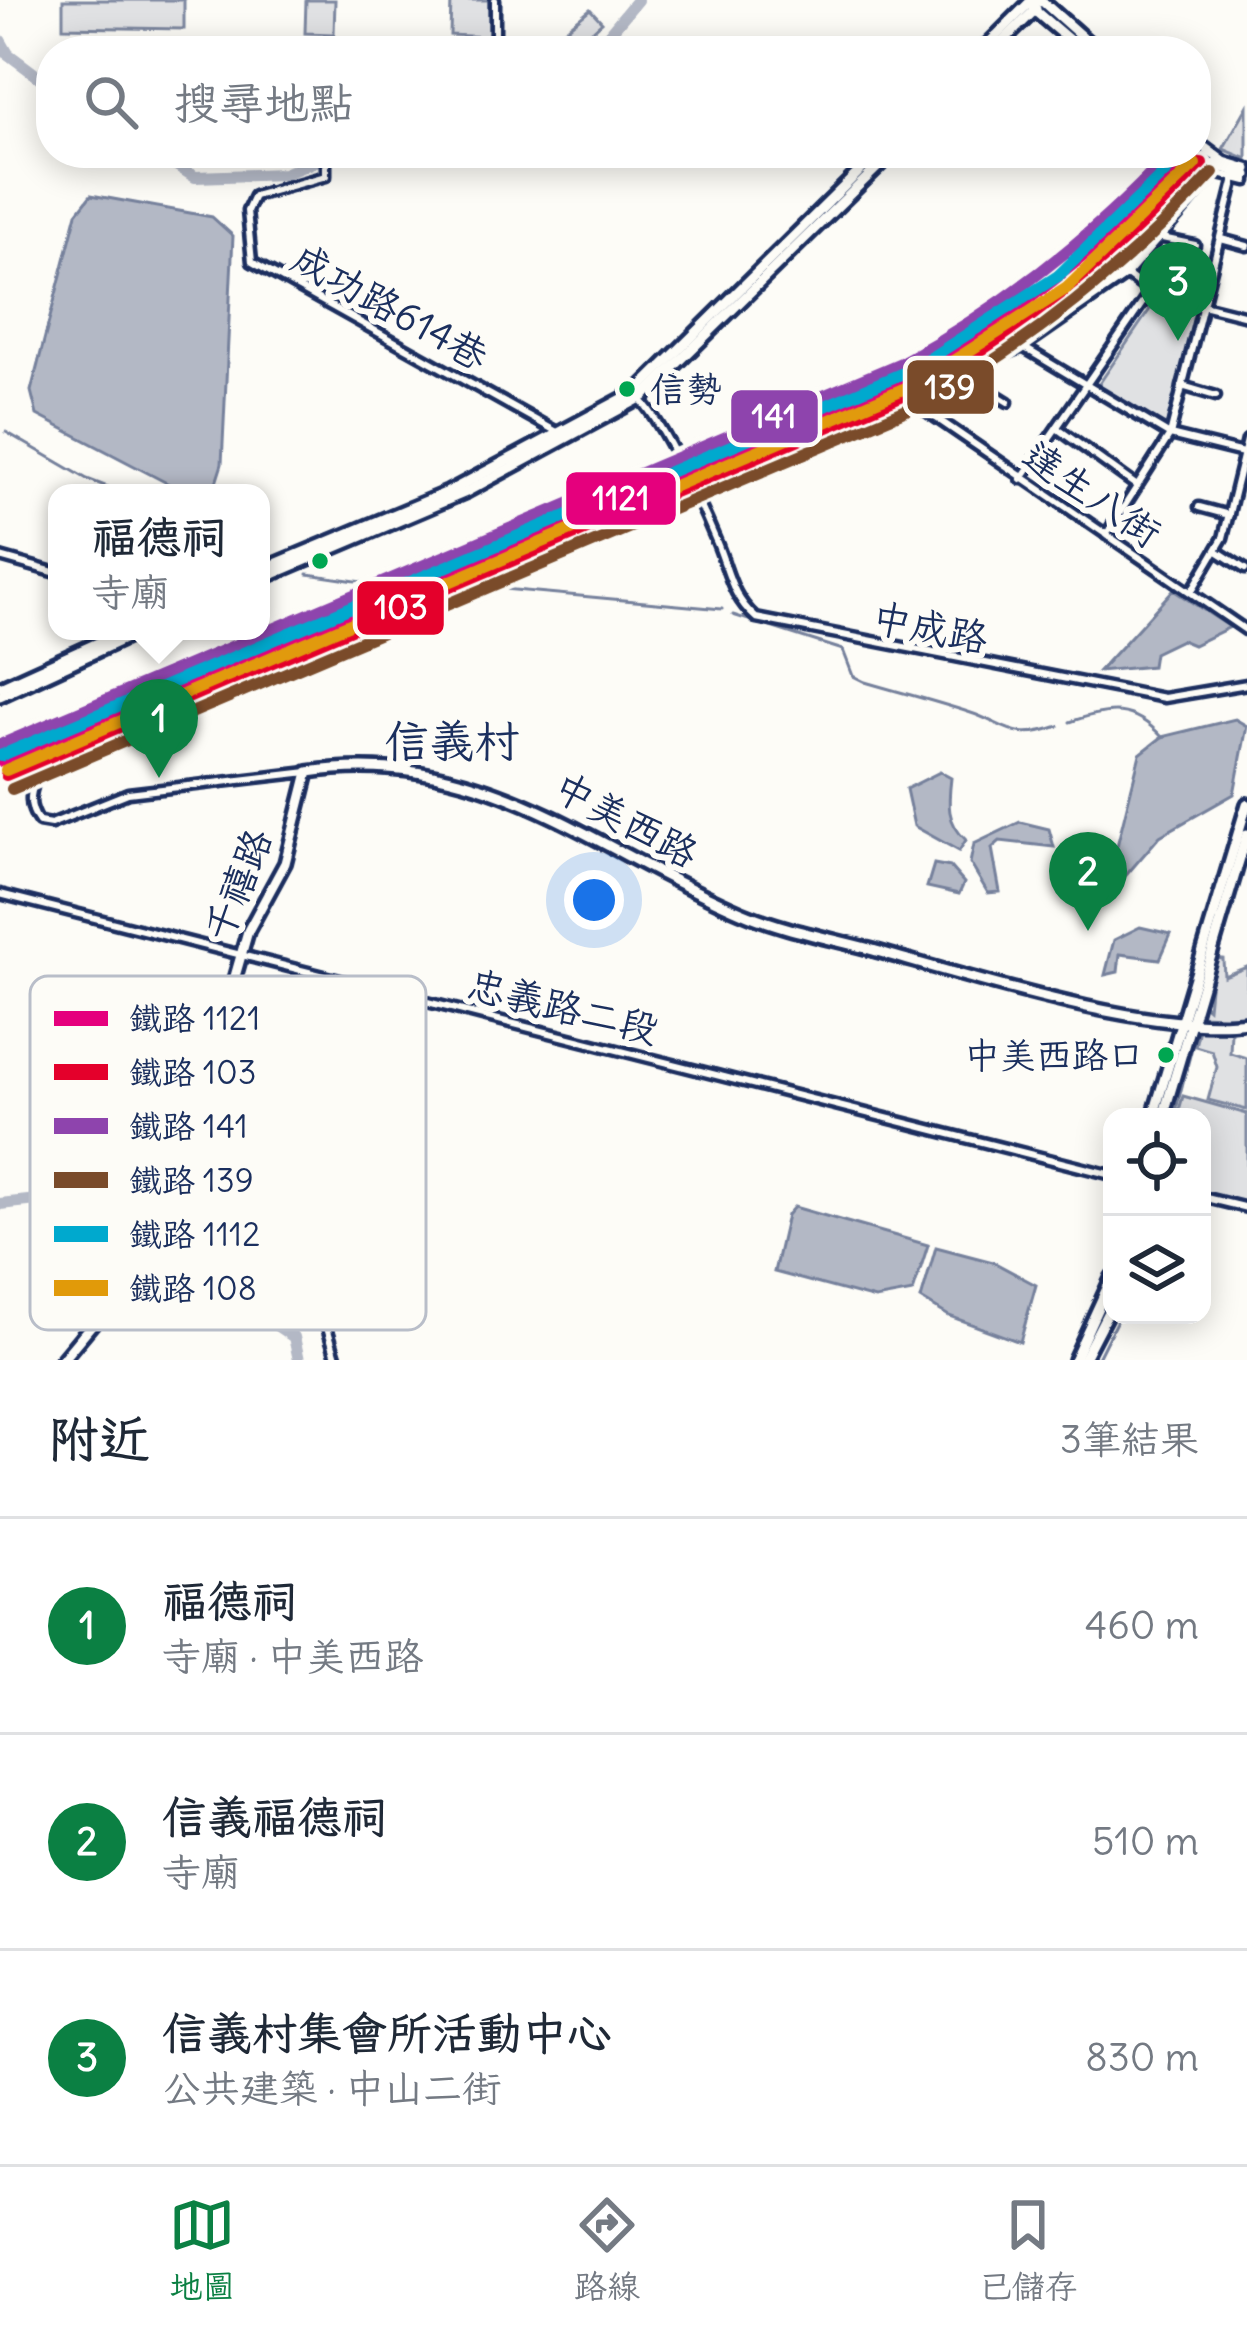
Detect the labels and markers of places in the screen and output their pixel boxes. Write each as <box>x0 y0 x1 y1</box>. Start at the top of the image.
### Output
pin: 3 <box>1139 242 1217 341</box>
place label: 信勢 <box>650 367 722 412</box>
marker: 信勢 <box>616 378 638 400</box>
unlabelled marker <box>309 550 331 572</box>
pin: 1 <box>120 679 198 778</box>
pin: 2 <box>1049 832 1127 931</box>
place label: 中美西路口 <box>964 1033 1144 1078</box>
marker: 中美西路口 <box>1155 1044 1177 1066</box>

